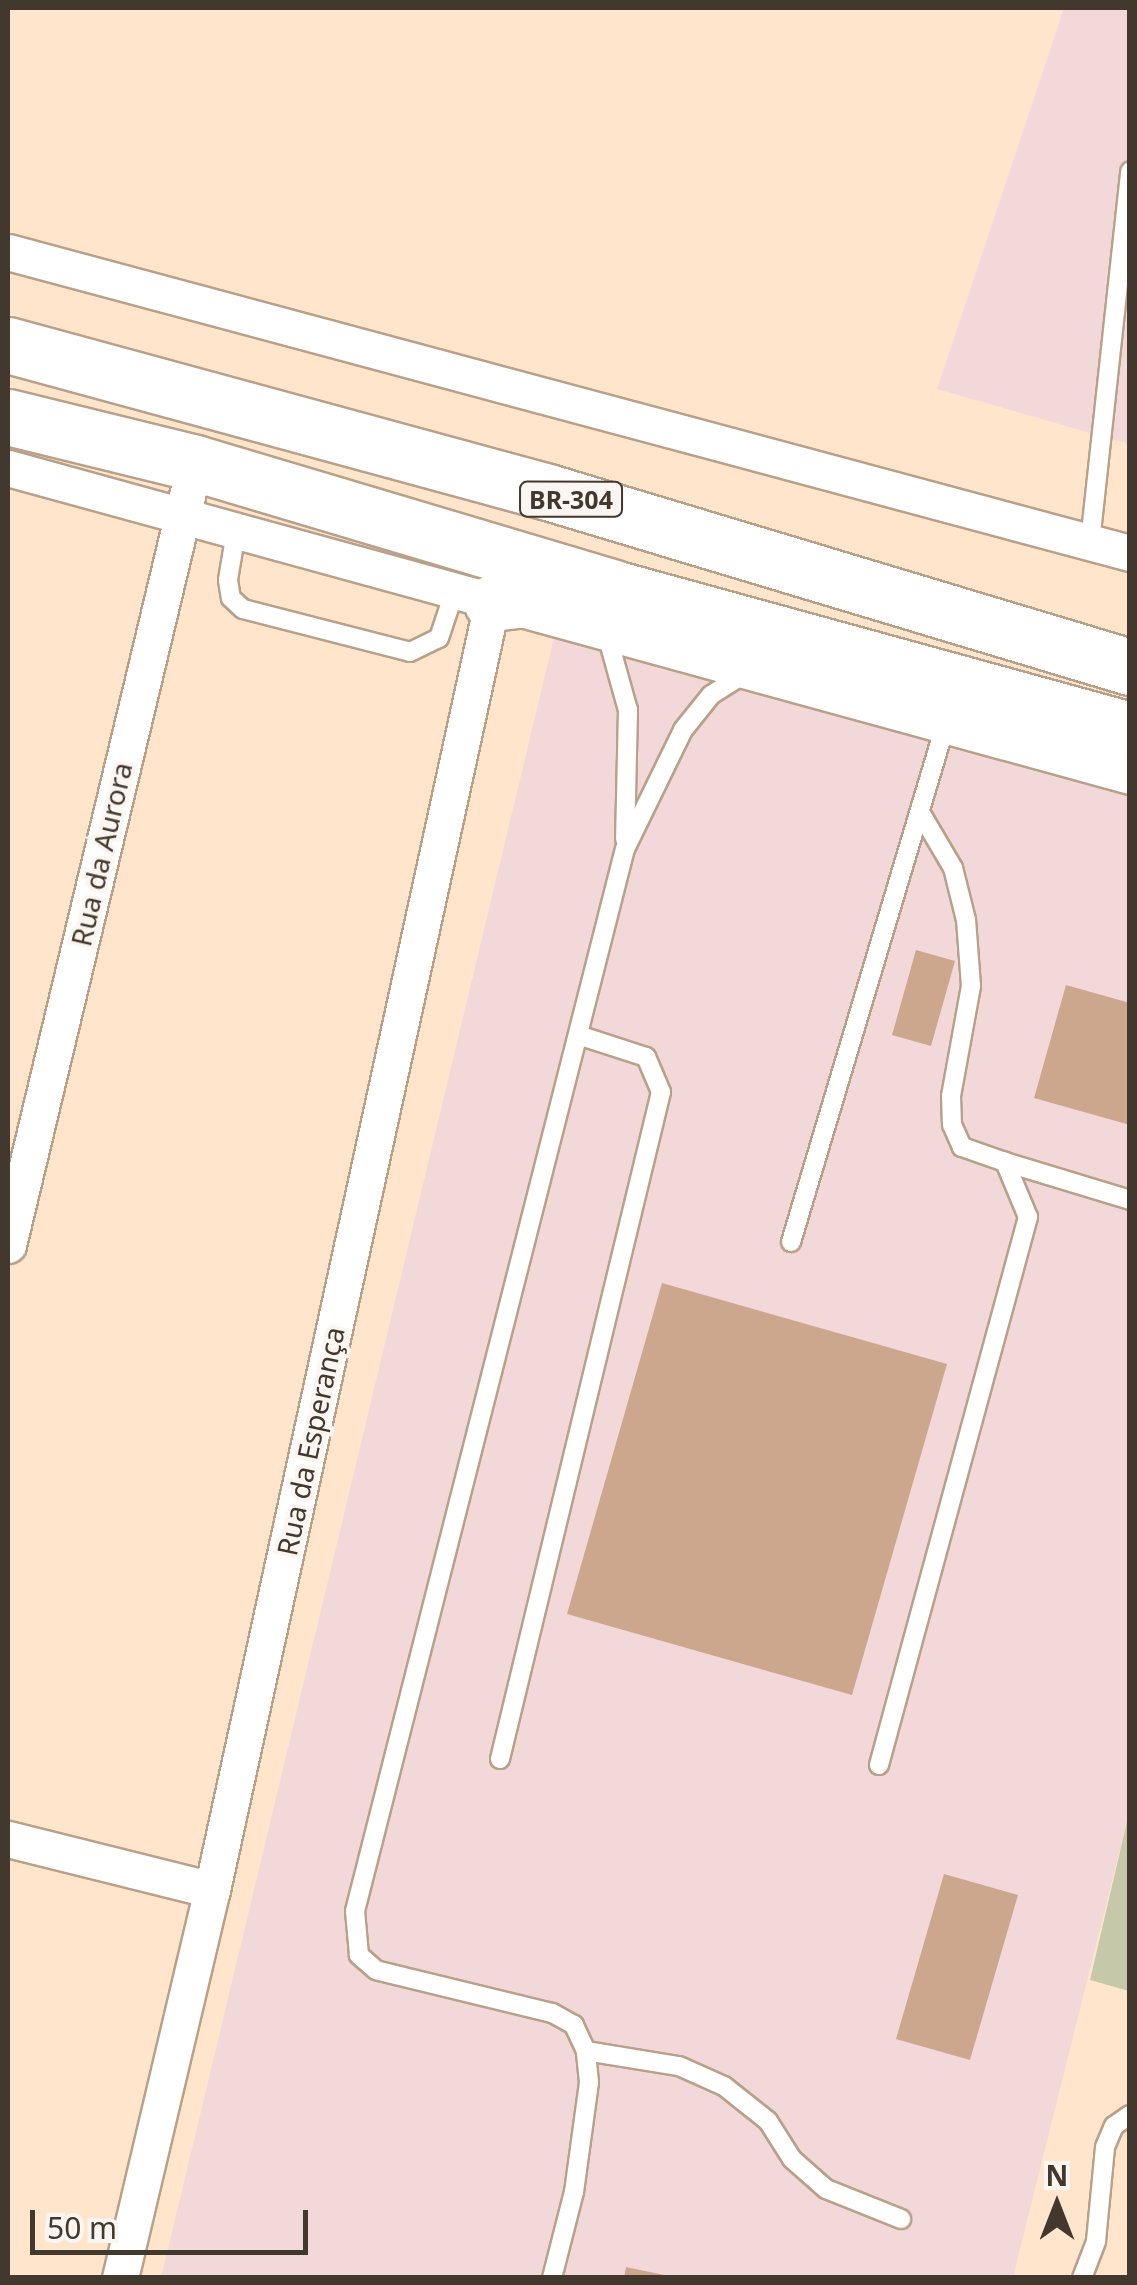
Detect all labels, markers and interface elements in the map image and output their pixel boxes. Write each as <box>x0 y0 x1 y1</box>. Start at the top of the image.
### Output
road number: BR-304 <box>518 479 624 519</box>
street label: Rua da Aurora <box>64 759 138 949</box>
street label: Rua da Esperança <box>269 1324 351 1558</box>
north arrow <box>1007 2155 1107 2255</box>
text: N <box>1046 2156 1068 2194</box>
scale bar <box>35 2190 312 2252</box>
text: 50 m <box>47 2207 117 2248</box>

